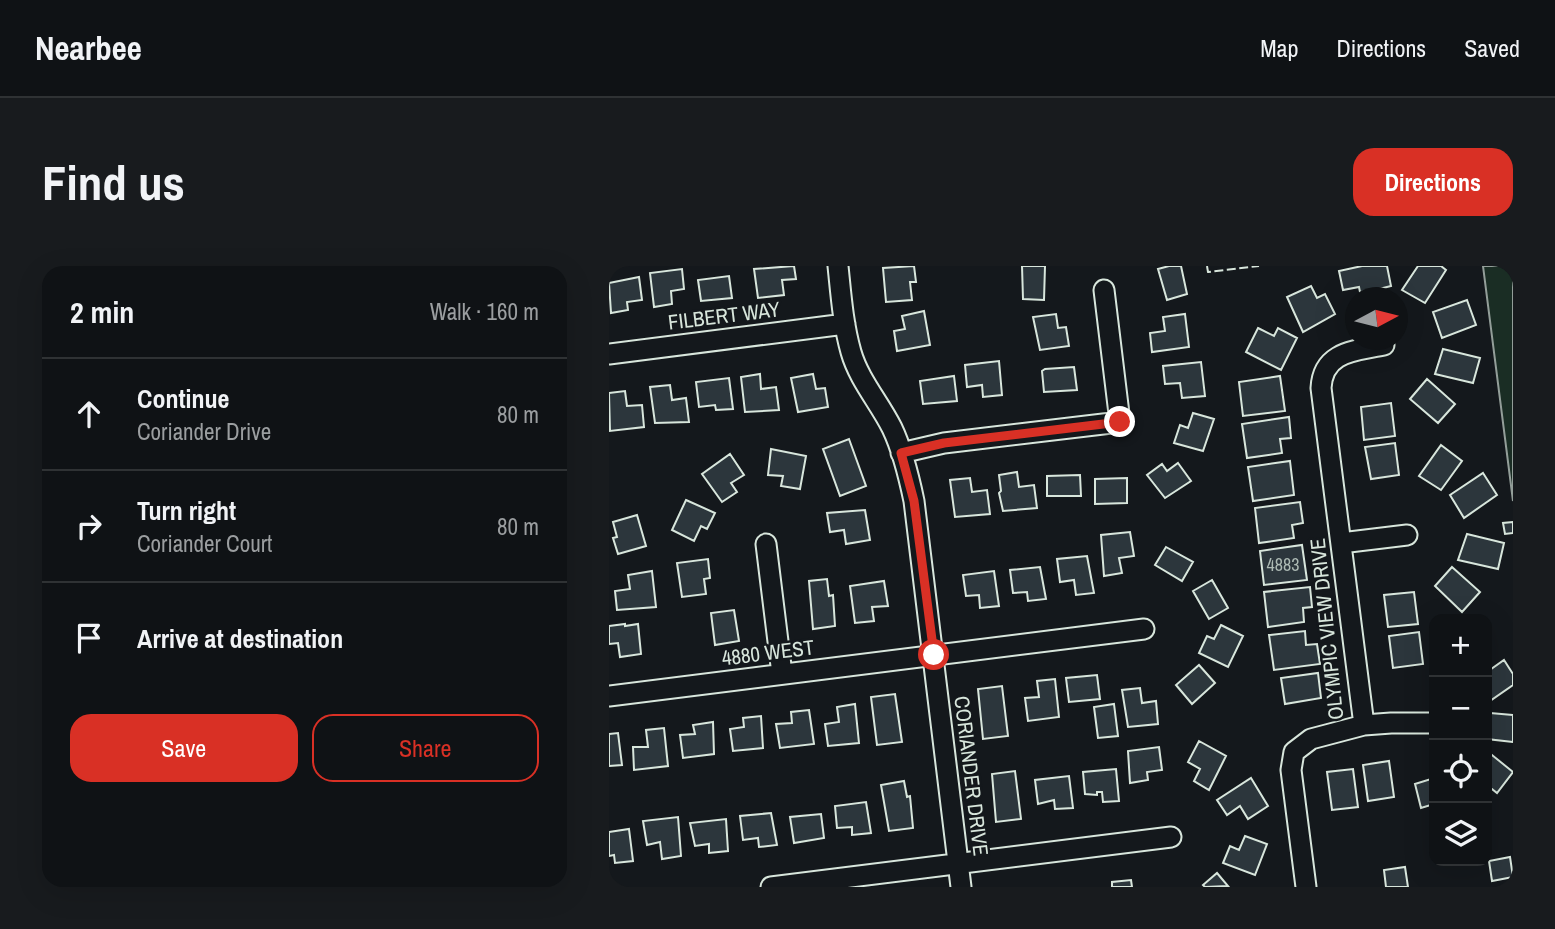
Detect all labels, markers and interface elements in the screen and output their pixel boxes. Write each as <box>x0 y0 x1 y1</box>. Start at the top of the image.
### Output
text: Nearbee <box>35 26 142 70</box>
text: Map <box>1260 32 1298 64</box>
text: Directions <box>1336 32 1426 64</box>
text: Saved <box>1464 32 1520 64</box>
button: Directions <box>1353 148 1513 216</box>
text: Find us <box>42 149 185 215</box>
north arrow <box>1345 287 1408 350</box>
text: 2 min <box>70 292 134 332</box>
street label: FILBERT WAY <box>666 294 782 337</box>
text: Walk · 160 m <box>430 296 539 327</box>
text: Continue <box>137 381 229 416</box>
icon: ahead <box>70 395 108 433</box>
text: 80 m <box>497 399 539 430</box>
route end <box>1104 406 1135 437</box>
text: Coriander Drive <box>137 416 271 447</box>
text: Turn right <box>137 493 236 528</box>
icon: right <box>70 507 108 545</box>
text: 80 m <box>497 511 539 542</box>
text: Coriander Court <box>137 528 272 559</box>
street label: OLYMPIC VIEW DRIVE <box>1303 537 1350 721</box>
house number: 4883 <box>1267 552 1299 577</box>
map controls <box>1429 614 1492 866</box>
button: + <box>1429 614 1492 677</box>
icon: arrive <box>70 619 108 657</box>
text: Arrive at destination <box>137 621 343 656</box>
street label: 4880 WEST <box>720 632 816 673</box>
route start <box>918 639 949 670</box>
button: − <box>1429 677 1492 740</box>
street label: CORIANDER DRIVE <box>947 694 996 857</box>
button: Save <box>70 714 298 782</box>
button: Share <box>312 714 539 782</box>
button: locate <box>1429 740 1492 803</box>
button: layers <box>1429 803 1492 866</box>

